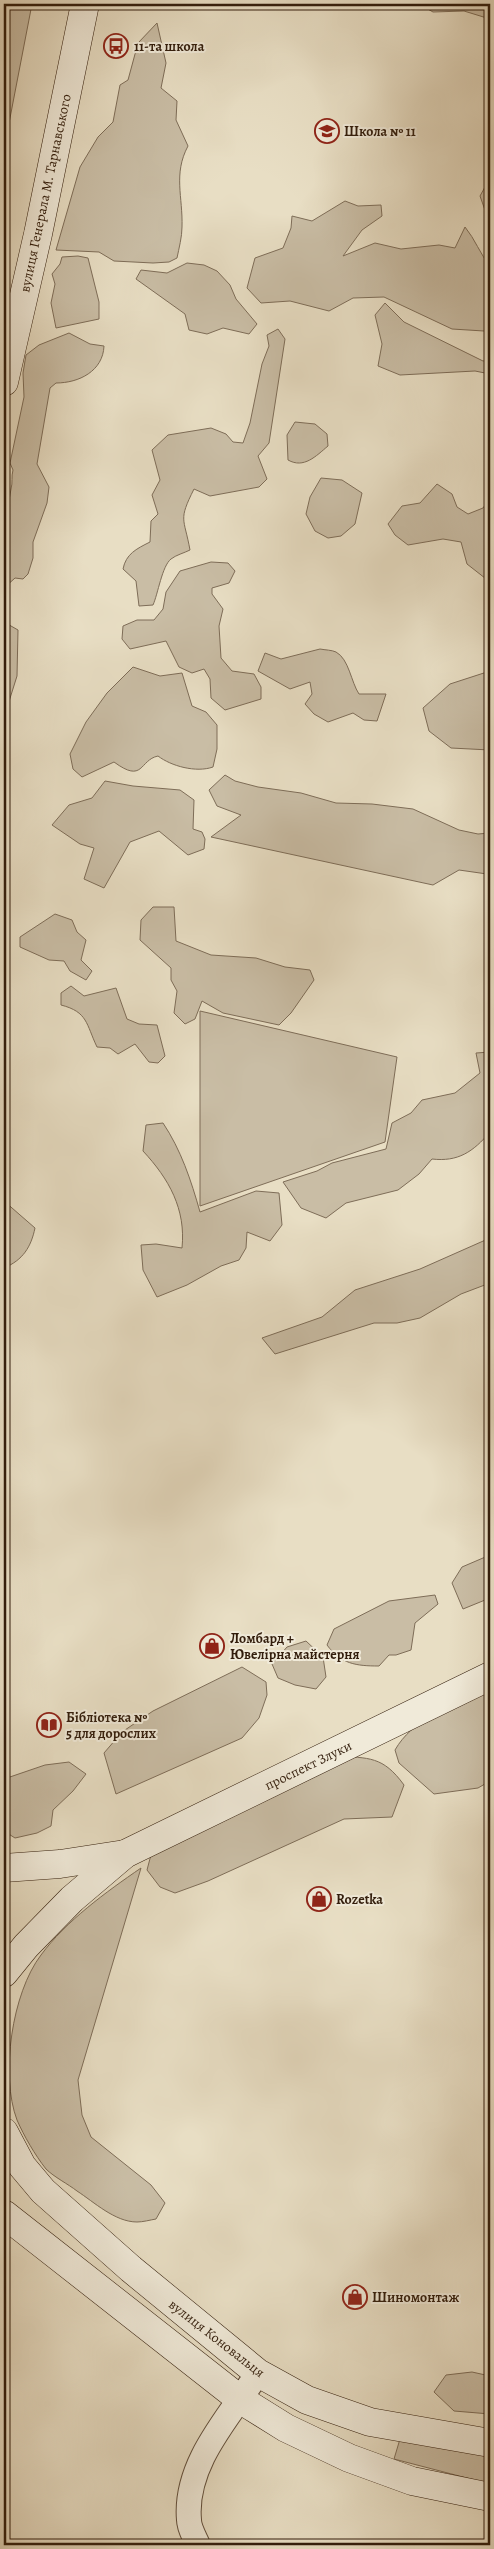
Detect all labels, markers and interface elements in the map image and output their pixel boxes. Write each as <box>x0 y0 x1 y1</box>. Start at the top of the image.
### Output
bus stop icon: 11-та школа <box>103 33 129 59</box>
place label: 11-та школа <box>134 37 205 56</box>
street label: вулиця Генерала М. Тарнавського <box>15 92 76 294</box>
school or university icon: Школа № 11 <box>314 118 340 144</box>
place label: Школа № 11 <box>344 122 416 141</box>
place label: Ломбард + Ювелірна майстерня <box>230 1629 360 1664</box>
shop icon: Ломбард + Ювелірна майстерня <box>199 1633 225 1659</box>
place label: Бібліотека № 5 для дорослих <box>66 1708 157 1743</box>
library icon: Бібліотека № 5 для дорослих <box>36 1712 62 1738</box>
street label: проспект Злуки <box>261 1736 355 1795</box>
shop icon: Rozetka <box>306 1886 332 1912</box>
place label: Rozetka <box>336 1890 383 1909</box>
shop icon: Шиномонтаж <box>342 2284 368 2310</box>
place label: Шиномонтаж <box>372 2288 459 2307</box>
street label: вулиця Коновальця <box>165 2295 269 2382</box>

